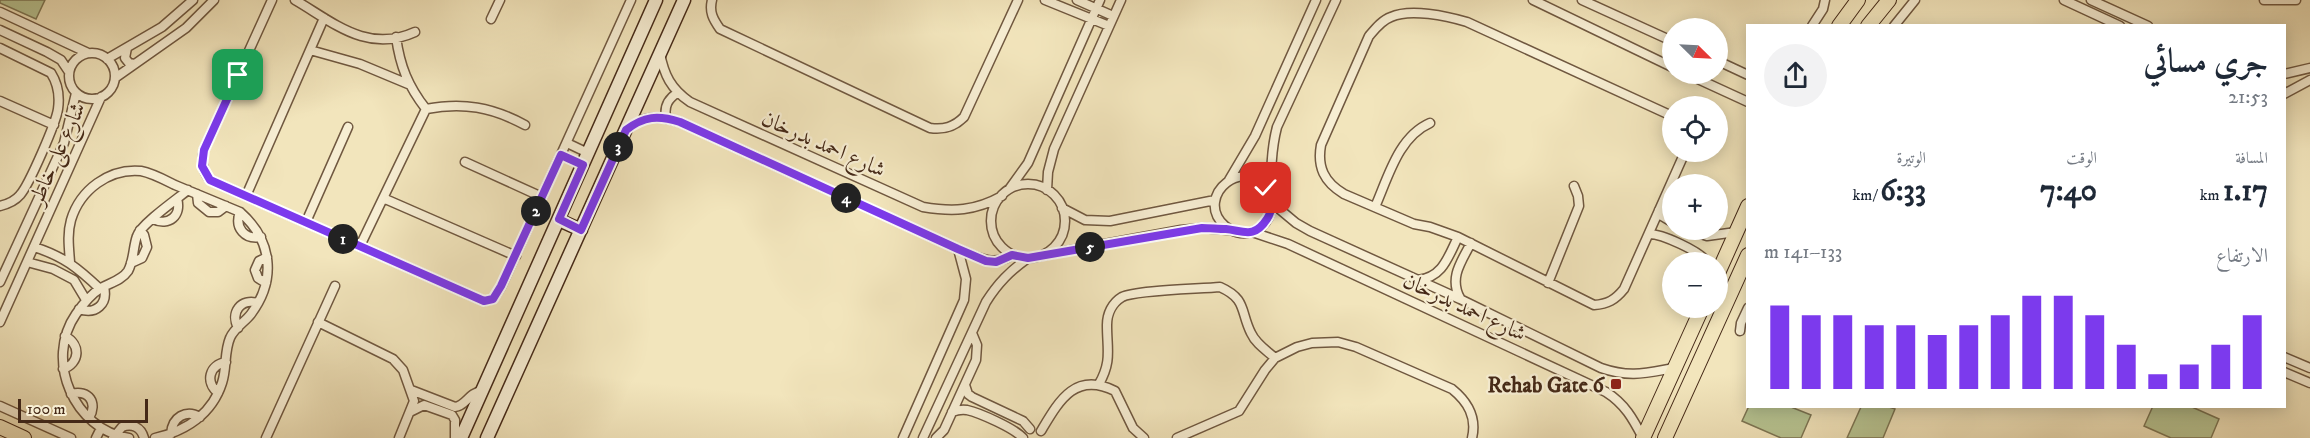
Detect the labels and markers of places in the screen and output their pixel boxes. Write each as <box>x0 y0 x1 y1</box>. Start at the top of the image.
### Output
pin <box>212 49 263 100</box>
pin: 3 <box>603 132 633 162</box>
pin <box>1240 162 1291 213</box>
pin: 4 <box>831 183 861 213</box>
pin: 2 <box>521 196 551 226</box>
pin: 1 <box>328 224 358 254</box>
pin: 5 <box>1075 232 1105 262</box>
place label: Rehab Gate 6 <box>1487 372 1606 399</box>
marker: Rehab Gate 6 <box>1609 377 1623 391</box>

